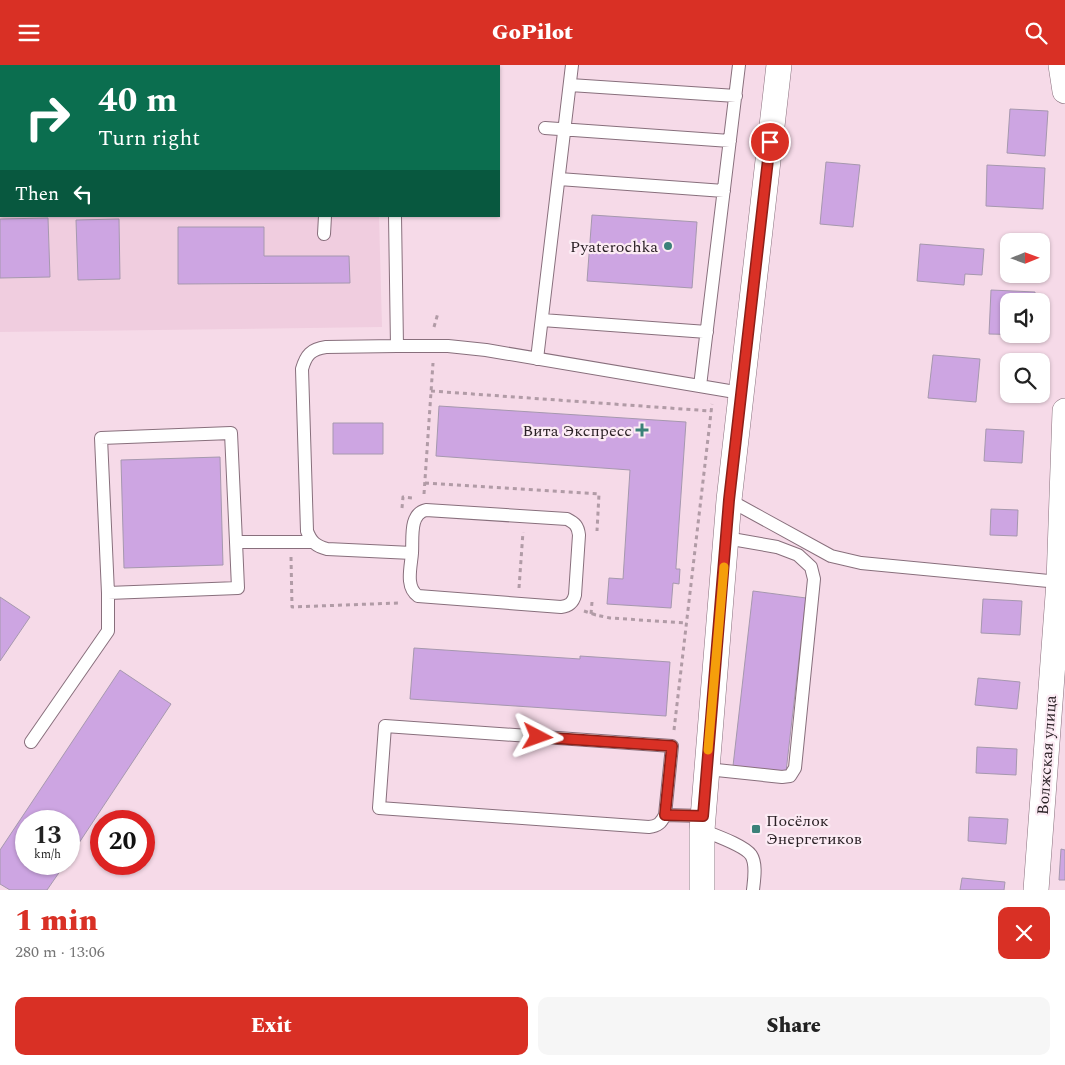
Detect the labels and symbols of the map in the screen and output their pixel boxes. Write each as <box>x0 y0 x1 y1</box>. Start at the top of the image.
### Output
pin <box>749 121 791 163</box>
north arrow <box>1000 233 1050 283</box>
place label: Pyaterochka <box>570 235 658 259</box>
marker: Pyaterochka <box>662 240 674 252</box>
place label: Вита Экспресс <box>523 419 632 443</box>
marker: Вита Экспресс <box>636 424 648 436</box>
street label: Волжская улица <box>1031 694 1063 816</box>
position arrow <box>511 710 563 762</box>
place label: Посёлок Энергетиков <box>766 809 862 851</box>
speed limit sign: 20 <box>90 810 155 875</box>
marker: Посёлок Энергетиков <box>750 823 762 835</box>

